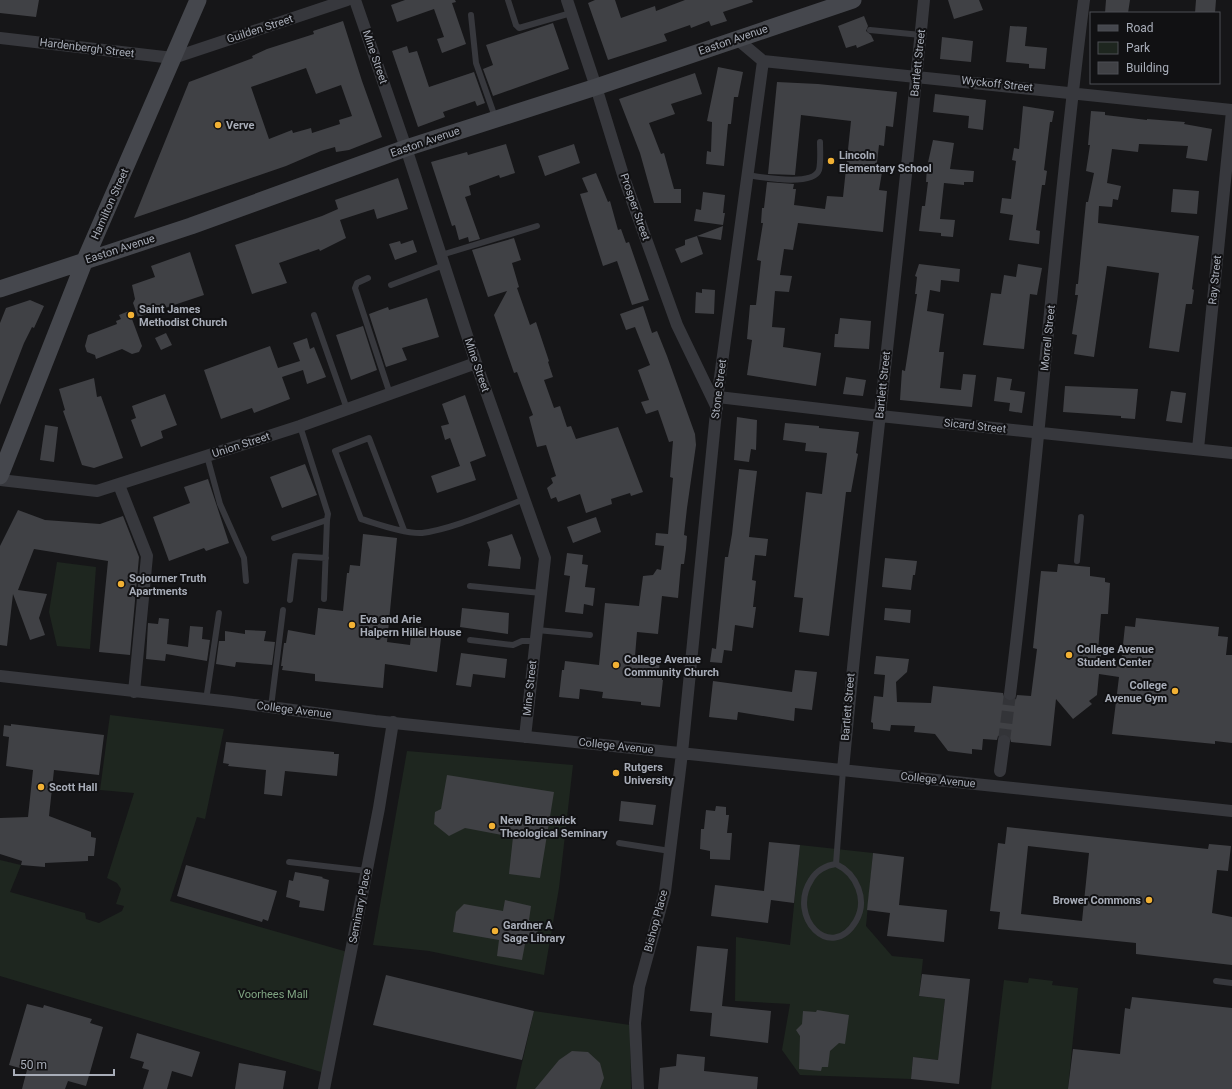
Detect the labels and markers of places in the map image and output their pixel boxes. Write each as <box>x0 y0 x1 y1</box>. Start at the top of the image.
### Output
place label: Verve <box>226 119 255 132</box>
marker: Verve <box>213 120 223 130</box>
place label: Lincoln Elementary School <box>839 149 932 175</box>
marker: Lincoln Elementary School <box>826 156 836 166</box>
place label: Saint James Methodist Church <box>139 303 227 329</box>
marker: Saint James Methodist Church <box>126 310 136 320</box>
place label: Sojourner Truth Apartments <box>129 572 206 598</box>
marker: Sojourner Truth Apartments <box>116 579 126 589</box>
place label: Eva and Arie Halpern Hillel House <box>360 613 461 639</box>
marker: Eva and Arie Halpern Hillel House <box>347 620 357 630</box>
place label: College Avenue Student Center <box>1077 643 1154 669</box>
marker: College Avenue Student Center <box>1064 650 1074 660</box>
place label: College Avenue Community Church <box>624 653 719 679</box>
marker: College Avenue Community Church <box>611 660 621 670</box>
place label: College Avenue Gym <box>1105 679 1167 705</box>
marker: College Avenue Gym <box>1170 686 1180 696</box>
place label: Rutgers University <box>624 761 674 787</box>
marker: Rutgers University <box>611 768 621 778</box>
place label: Scott Hall <box>49 781 97 794</box>
marker: Scott Hall <box>36 782 46 792</box>
place label: New Brunswick Theological Seminary <box>500 814 608 840</box>
marker: New Brunswick Theological Seminary <box>487 821 497 831</box>
place label: Brower Commons <box>1053 894 1141 907</box>
marker: Brower Commons <box>1144 895 1154 905</box>
place label: Gardner A Sage Library <box>503 919 566 945</box>
marker: Gardner A Sage Library <box>490 926 500 936</box>

